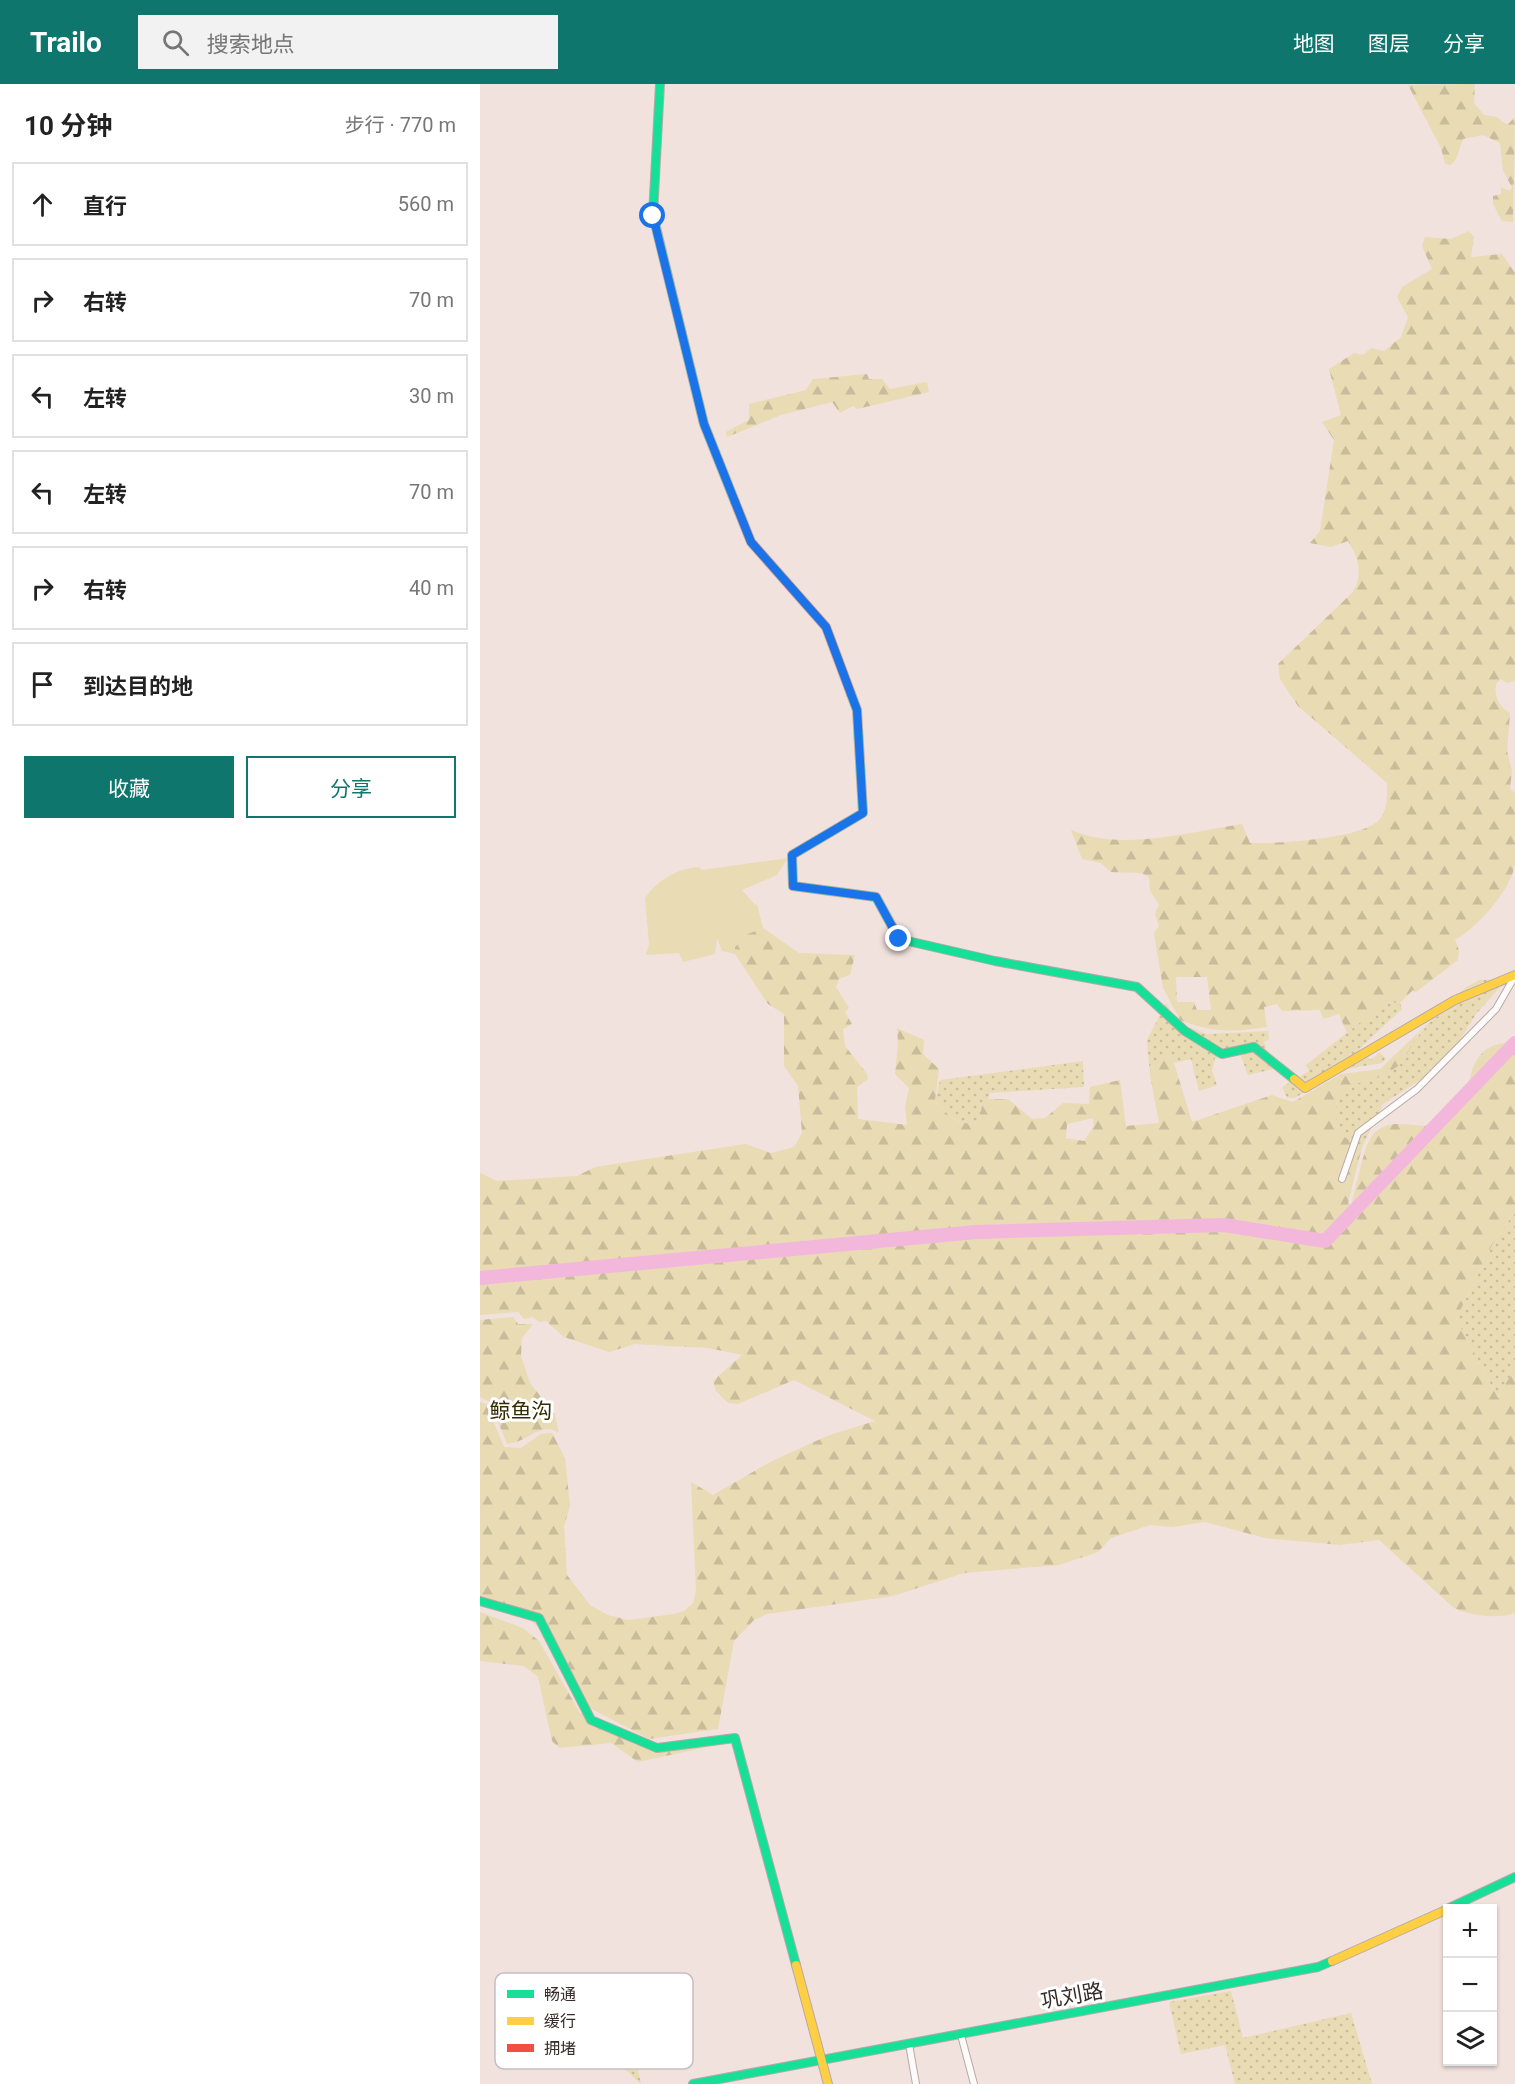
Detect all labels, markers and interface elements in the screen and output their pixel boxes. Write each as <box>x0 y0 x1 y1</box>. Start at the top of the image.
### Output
search box <box>138 15 558 69</box>
text: Trailo <box>30 26 102 59</box>
icon: search <box>159 26 192 59</box>
text: 搜索地点 <box>207 32 295 57</box>
text: 地图 <box>1293 32 1335 56</box>
text: 图层 <box>1368 32 1410 56</box>
text: 分享 <box>1443 32 1485 56</box>
text: 10 分钟 <box>24 111 112 141</box>
text: 步行 · 770 m <box>345 113 456 137</box>
icon: ahead <box>26 188 59 221</box>
text: 560 m <box>398 192 454 216</box>
text: 直行 <box>83 194 127 219</box>
route start <box>639 202 665 228</box>
icon: right <box>26 284 59 317</box>
text: 70 m <box>409 288 454 312</box>
text: 右转 <box>83 290 127 315</box>
icon: left <box>26 380 59 413</box>
text: 30 m <box>409 384 454 408</box>
text: 左转 <box>83 386 127 411</box>
icon: left <box>26 476 59 509</box>
text: 70 m <box>409 480 454 504</box>
text: 左转 <box>83 482 127 507</box>
icon: right <box>26 572 59 605</box>
text: 40 m <box>409 576 454 600</box>
text: 右转 <box>83 578 127 603</box>
icon: arrive <box>26 668 59 701</box>
text: 到达目的地 <box>83 674 193 699</box>
button: 收藏 <box>24 756 234 818</box>
button: 分享 <box>246 756 456 818</box>
route end <box>885 925 911 951</box>
park label: 鲸鱼沟 <box>490 1399 553 1423</box>
map controls <box>1443 1904 1497 2066</box>
button: + <box>1443 1904 1497 1958</box>
button: − <box>1443 1958 1497 2012</box>
legend <box>495 1973 693 2069</box>
street label: 巩刘路 <box>1039 1979 1105 2013</box>
text: 畅通 <box>544 1985 576 2004</box>
text: 缓行 <box>544 2012 576 2031</box>
button: layers <box>1443 2012 1497 2066</box>
text: 拥堵 <box>544 2039 576 2058</box>

